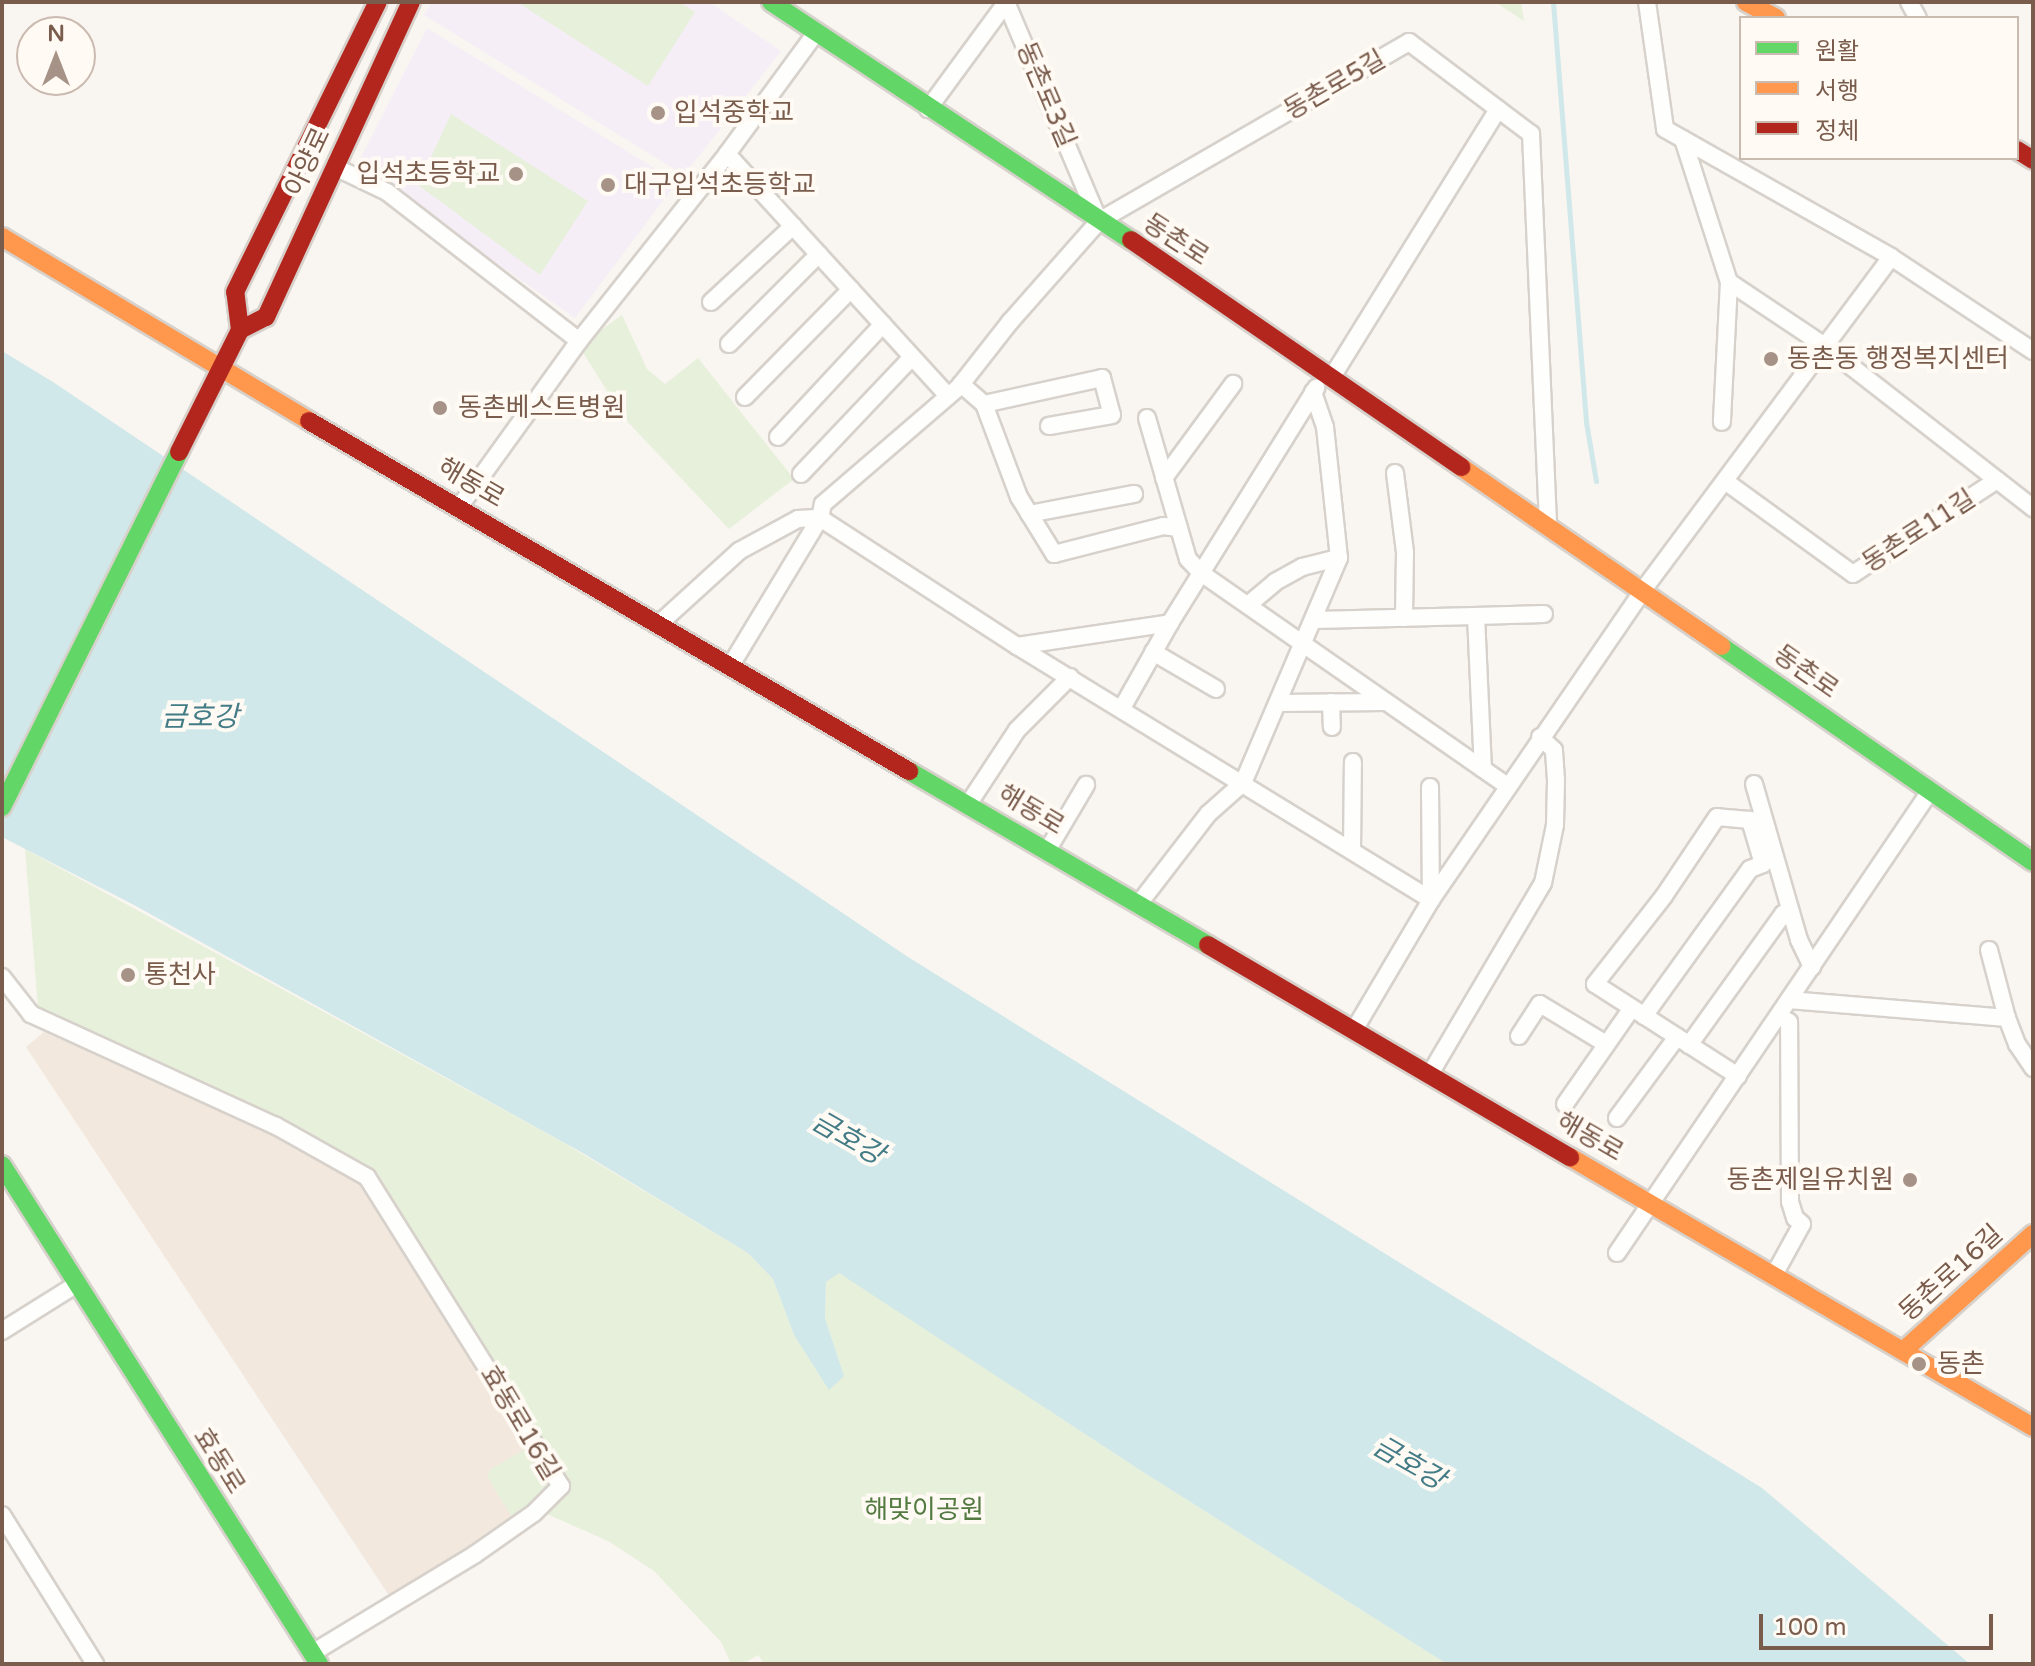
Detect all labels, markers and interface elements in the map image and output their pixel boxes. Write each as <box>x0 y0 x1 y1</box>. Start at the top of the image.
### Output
north arrow <box>16 16 96 96</box>
legend <box>1739 16 2019 160</box>
text: N <box>47 21 65 47</box>
street label: 동촌로3길 <box>1010 37 1082 153</box>
text: 원활 <box>1815 37 1859 66</box>
street label: 동촌로5길 <box>1279 43 1391 127</box>
text: 서행 <box>1815 77 1859 106</box>
place label: 입석중학교 <box>674 97 794 129</box>
marker: 입석중학교 <box>649 104 667 122</box>
text: 정체 <box>1815 117 1859 146</box>
street label: 아양로 <box>279 123 337 201</box>
place label: 입석초등학교 <box>356 158 500 190</box>
marker: 입석초등학교 <box>507 165 525 183</box>
place label: 대구입석초등학교 <box>624 169 815 201</box>
marker: 대구입석초등학교 <box>599 176 617 194</box>
street label: 동촌로 <box>1137 207 1215 273</box>
place label: 동촌동 행정복지센터 <box>1787 343 2009 375</box>
marker: 동촌동 행정복지센터 <box>1762 350 1780 368</box>
place label: 동촌베스트병원 <box>458 392 625 424</box>
marker: 동촌베스트병원 <box>429 397 451 419</box>
street label: 해동로 <box>432 452 510 514</box>
street label: 동촌로11길 <box>1857 483 1981 579</box>
street label: 동촌로 <box>1768 639 1844 705</box>
water label: 금호강 <box>161 700 239 734</box>
street label: 해동로 <box>992 778 1070 842</box>
place label: 통천사 <box>144 959 216 991</box>
marker: 통천사 <box>119 966 137 984</box>
water label: 금호강 <box>806 1104 890 1172</box>
street label: 해동로 <box>1551 1106 1629 1168</box>
place label: 동촌제일유치원 <box>1727 1164 1894 1196</box>
marker: 동촌제일유치원 <box>1901 1171 1919 1189</box>
street label: 동촌로16길 <box>1893 1218 2009 1328</box>
place label: 동촌 <box>1937 1348 1985 1380</box>
marker: 동촌 <box>1908 1353 1930 1375</box>
street label: 효동로16길 <box>474 1360 566 1486</box>
street label: 효동로 <box>187 1422 251 1500</box>
water label: 금호강 <box>1367 1429 1451 1497</box>
park label: 해맞이공원 <box>864 1494 984 1526</box>
scale bar <box>1763 1598 1997 1648</box>
text: 100 m <box>1773 1613 1847 1642</box>

